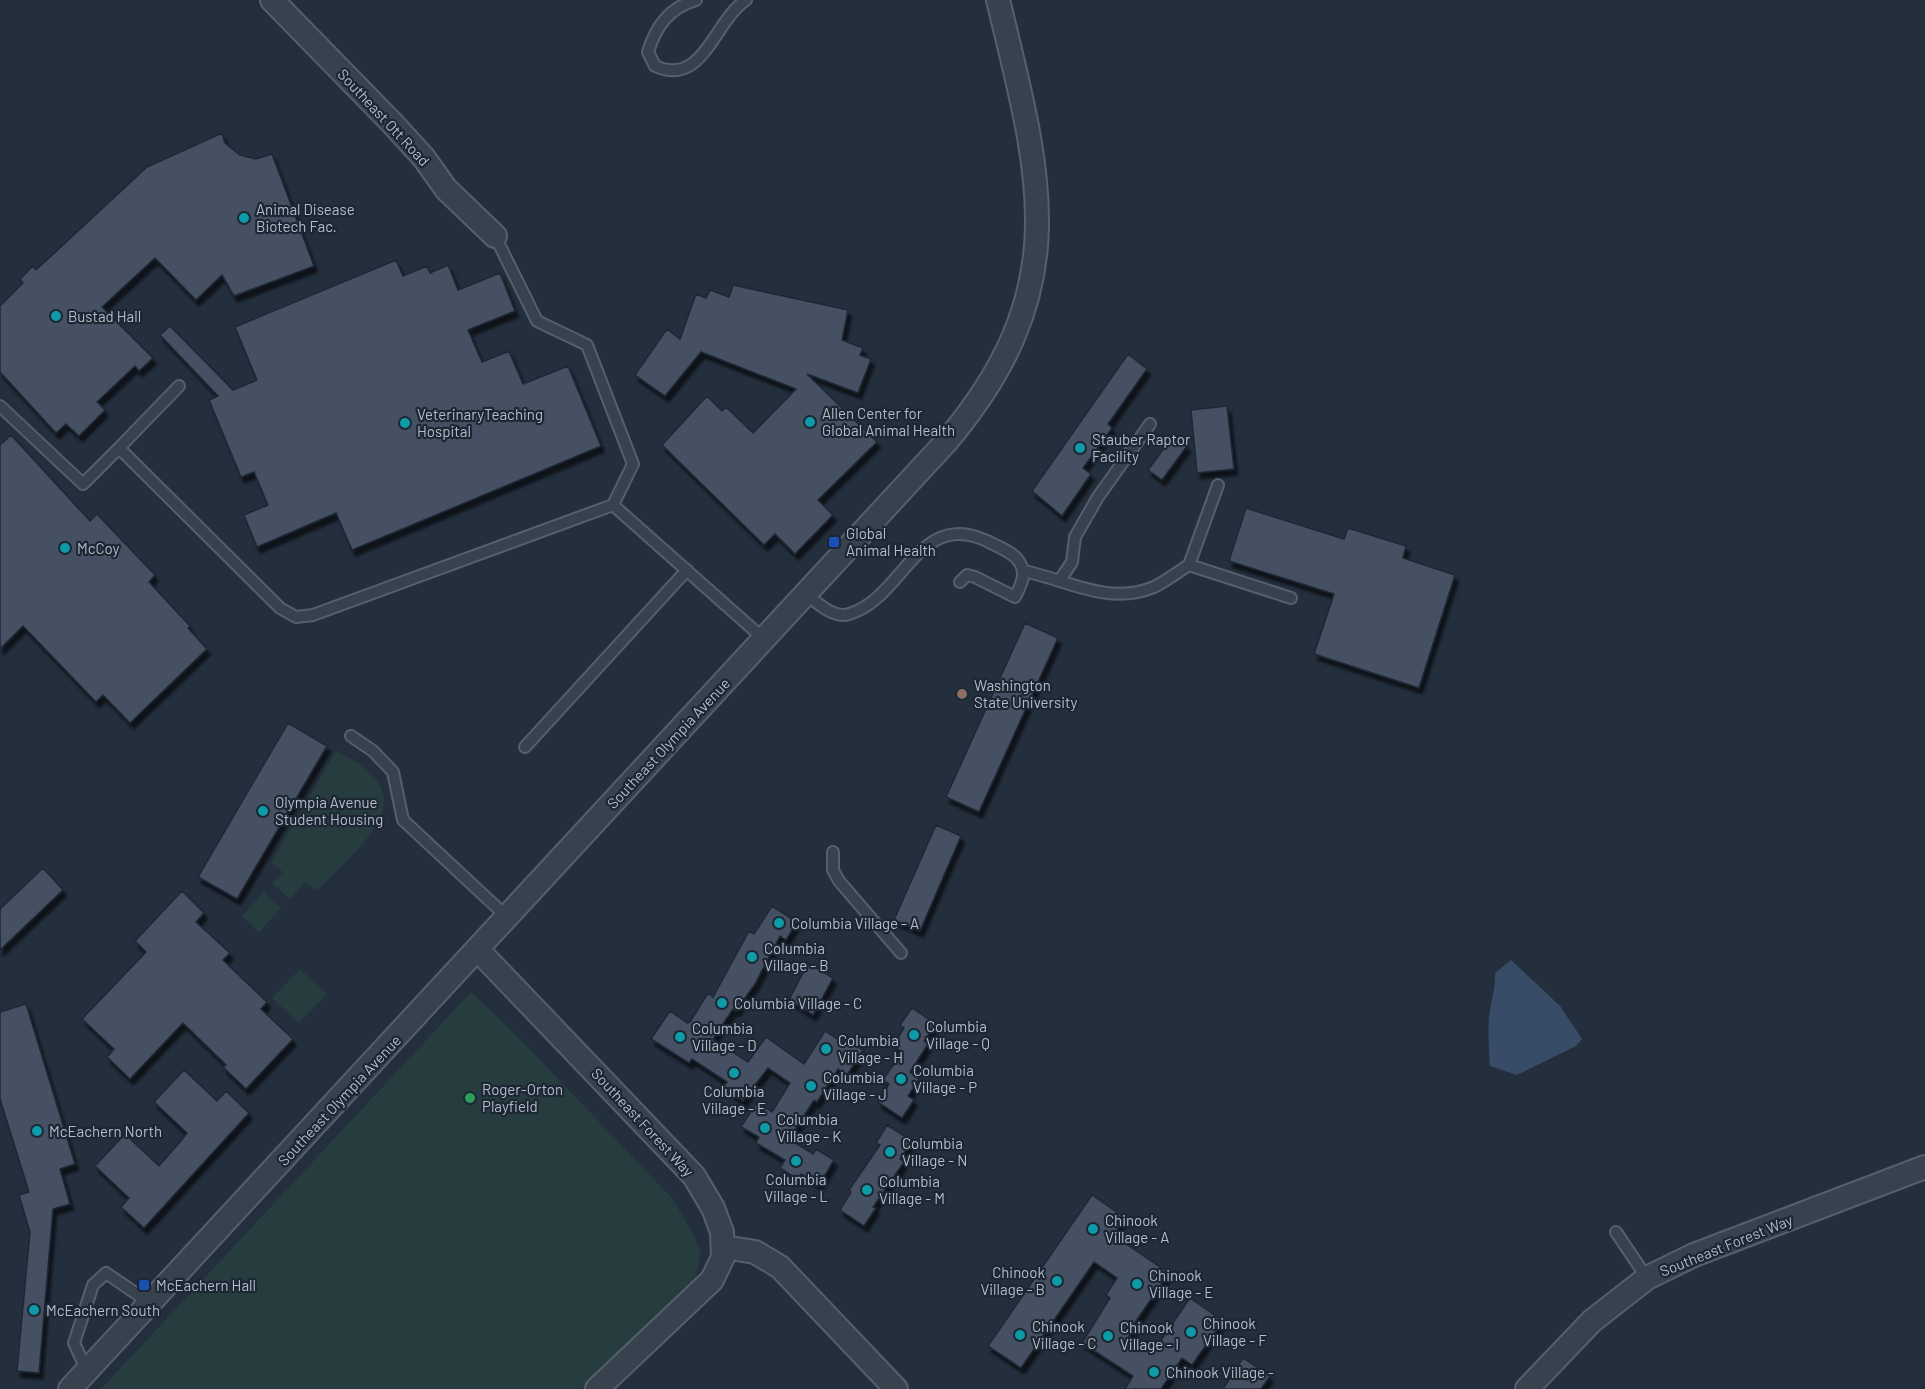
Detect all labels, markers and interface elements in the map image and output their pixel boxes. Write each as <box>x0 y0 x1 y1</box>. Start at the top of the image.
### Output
street label: Southeast Ott Road <box>334 65 434 169</box>
place label: Animal Disease Biotech Fac. <box>256 200 355 235</box>
marker: Animal Disease Biotech Fac. <box>237 211 251 225</box>
place label: Bustad Hall <box>68 307 141 325</box>
marker: Bustad Hall <box>49 309 63 323</box>
place label: Allen Center for Global Animal Health <box>822 404 955 439</box>
place label: VeterinaryTeaching Hospital <box>417 405 543 440</box>
marker: Allen Center for Global Animal Health <box>803 415 817 429</box>
marker: VeterinaryTeaching Hospital <box>398 416 412 430</box>
place label: Stauber Raptor Facility <box>1092 430 1191 465</box>
marker: Stauber Raptor Facility <box>1073 441 1087 455</box>
place label: Global Animal Health <box>846 524 936 559</box>
marker: Global Animal Health <box>827 535 841 549</box>
place label: McCoy <box>77 539 119 557</box>
marker: McCoy <box>58 541 72 555</box>
street label: Southeast Olympia Avenue <box>603 674 733 812</box>
place label: Washington State University <box>974 676 1077 711</box>
marker: Washington State University <box>955 687 969 701</box>
place label: Olympia Avenue Student Housing <box>275 793 383 828</box>
marker: Olympia Avenue Student Housing <box>256 804 270 818</box>
place label: Columbia Village - A <box>791 914 919 932</box>
marker: Columbia Village - A <box>772 916 786 930</box>
place label: Columbia Village - B <box>764 939 829 974</box>
marker: Columbia Village - B <box>745 950 759 964</box>
place label: Columbia Village - C <box>734 994 862 1012</box>
marker: Columbia Village - C <box>715 996 729 1010</box>
place label: Columbia Village - Q <box>926 1017 990 1052</box>
place label: Columbia Village - D <box>692 1019 756 1054</box>
marker: Columbia Village - Q <box>907 1028 921 1042</box>
marker: Columbia Village - D <box>673 1030 687 1044</box>
street label: Southeast Olympia Avenue <box>274 1031 404 1169</box>
place label: Columbia Village - H <box>838 1031 903 1066</box>
marker: Columbia Village - H <box>819 1042 833 1056</box>
place label: Columbia Village - P <box>913 1061 977 1096</box>
street label: Southeast Forest Way <box>588 1064 698 1180</box>
marker: Columbia Village - E <box>727 1066 741 1080</box>
place label: Columbia Village - J <box>823 1068 887 1103</box>
marker: Columbia Village - P <box>894 1072 908 1086</box>
marker: Columbia Village - J <box>804 1079 818 1093</box>
place label: Roger-Orton Playfield <box>482 1080 563 1115</box>
place label: Columbia Village - E <box>702 1082 766 1117</box>
marker: Roger-Orton Playfield <box>463 1091 477 1105</box>
place label: Columbia Village - K <box>777 1110 841 1145</box>
marker: Columbia Village - K <box>758 1121 772 1135</box>
place label: McEachern North <box>49 1122 162 1140</box>
marker: McEachern North <box>30 1124 44 1138</box>
place label: Columbia Village - N <box>902 1134 967 1169</box>
marker: Columbia Village - N <box>883 1145 897 1159</box>
marker: Columbia Village - L <box>789 1154 803 1168</box>
place label: Columbia Village - L <box>764 1170 828 1205</box>
place label: Columbia Village - M <box>879 1172 945 1207</box>
marker: Columbia Village - M <box>860 1183 874 1197</box>
street label: Southeast Forest Way <box>1657 1210 1795 1280</box>
place label: Chinook Village - A <box>1105 1211 1169 1246</box>
marker: Chinook Village - A <box>1086 1222 1100 1236</box>
place label: Chinook Village - B <box>980 1263 1045 1298</box>
place label: Chinook Village - E <box>1149 1266 1213 1301</box>
marker: Chinook Village - B <box>1050 1274 1064 1288</box>
place label: McEachern Hall <box>156 1276 256 1294</box>
marker: Chinook Village - E <box>1130 1277 1144 1291</box>
marker: McEachern Hall <box>137 1278 151 1292</box>
place label: McEachern South <box>46 1301 160 1319</box>
marker: McEachern South <box>27 1303 41 1317</box>
place label: Chinook Village - F <box>1203 1314 1267 1349</box>
place label: Chinook Village - C <box>1032 1317 1096 1352</box>
place label: Chinook Village - I <box>1120 1318 1179 1353</box>
marker: Chinook Village - F <box>1184 1325 1198 1339</box>
marker: Chinook Village - C <box>1013 1328 1027 1342</box>
marker: Chinook Village - I <box>1101 1329 1115 1343</box>
place label: Chinook Village - <box>1166 1363 1274 1381</box>
marker: Chinook Village - <box>1147 1365 1161 1379</box>

